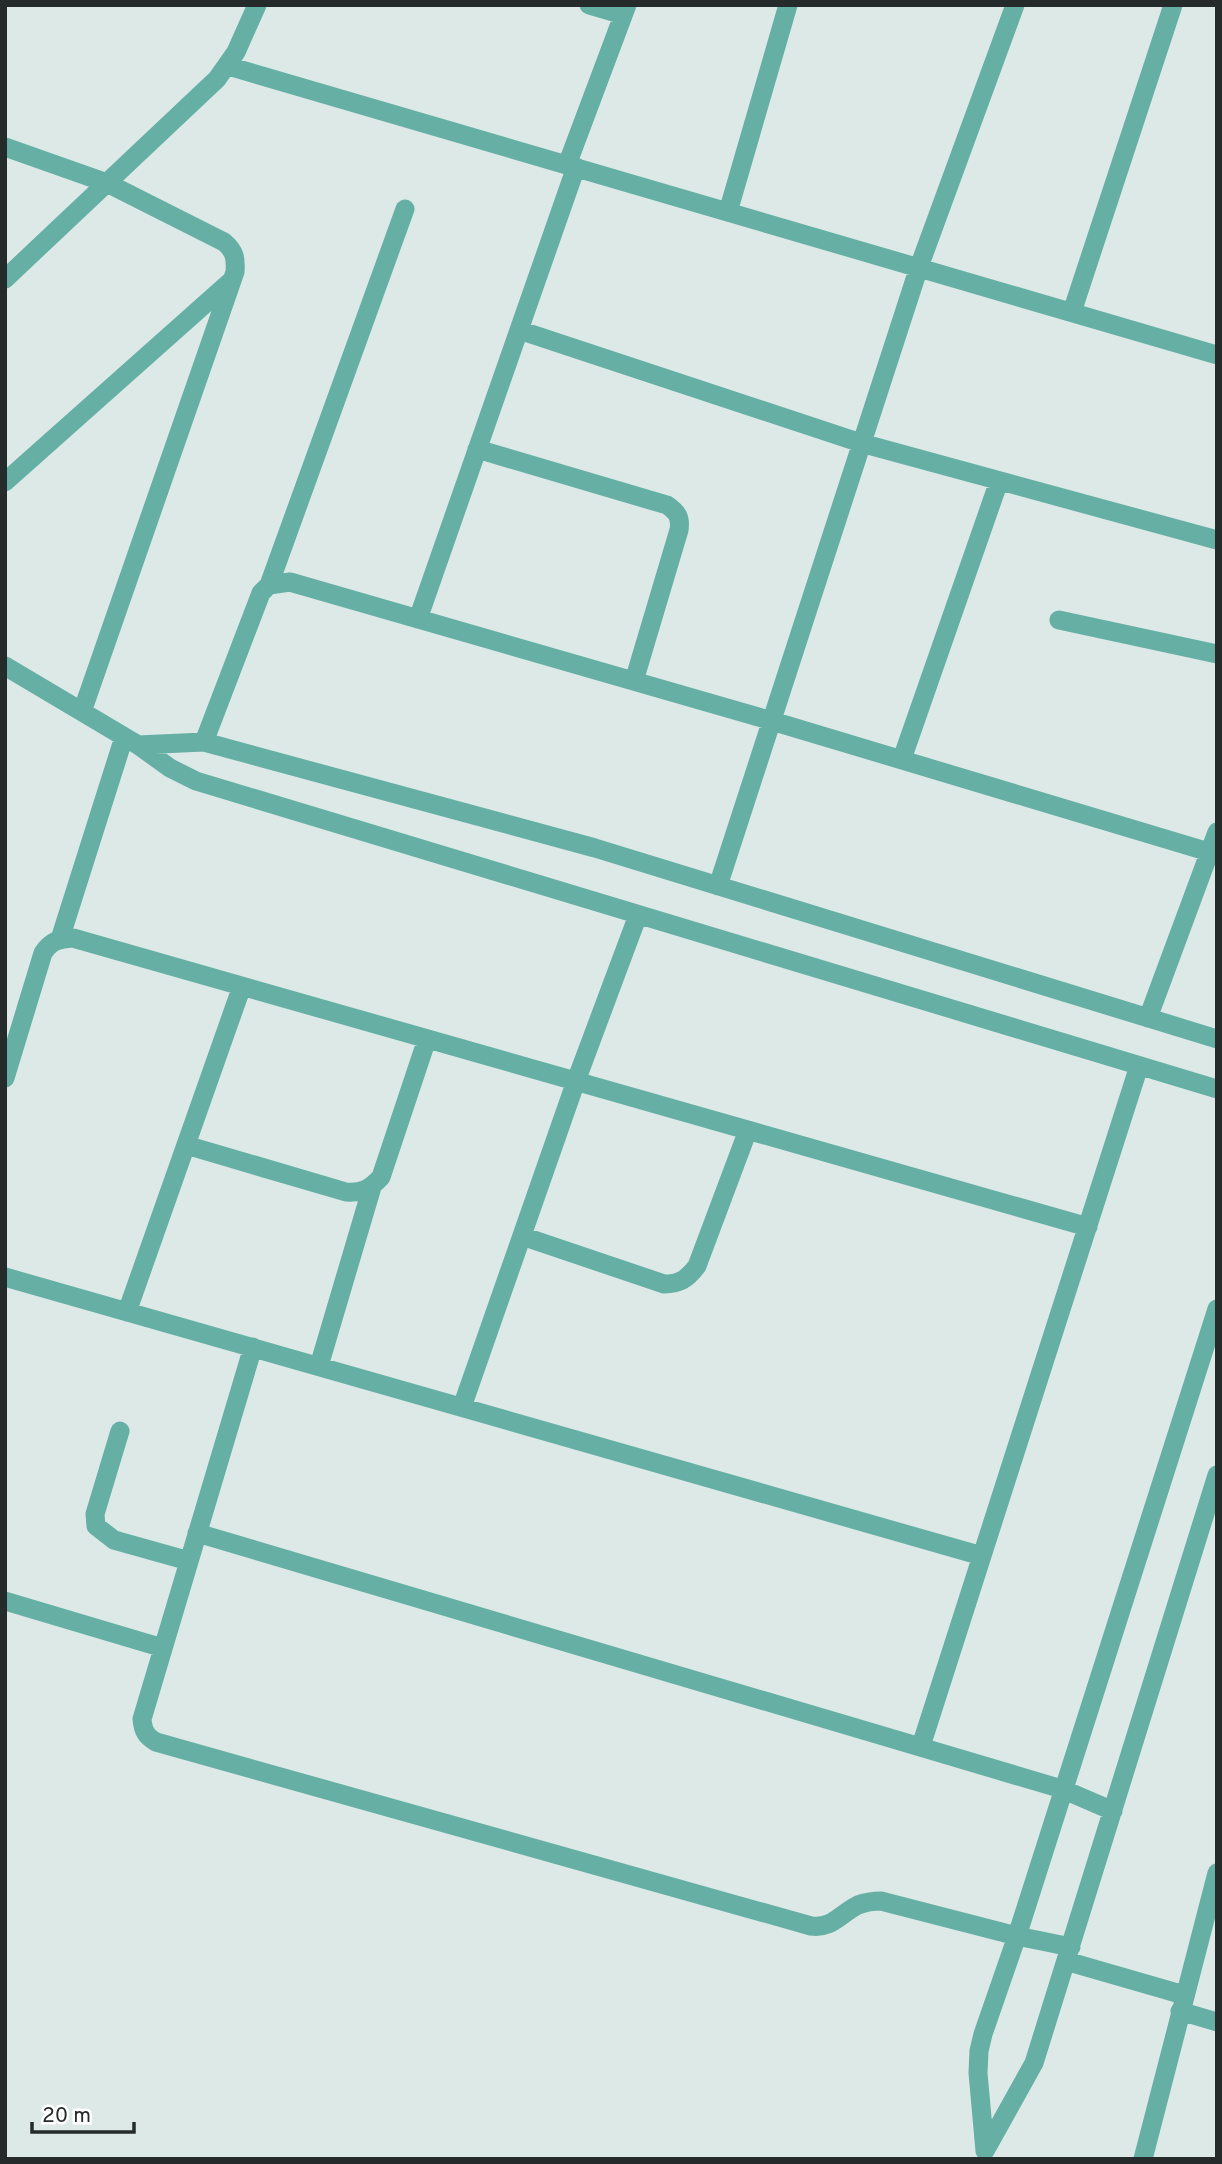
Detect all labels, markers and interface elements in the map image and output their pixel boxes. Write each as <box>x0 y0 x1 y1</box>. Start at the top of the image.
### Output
scale bar <box>32 2090 133 2134</box>
text: 20 m <box>42 2103 91 2130</box>

